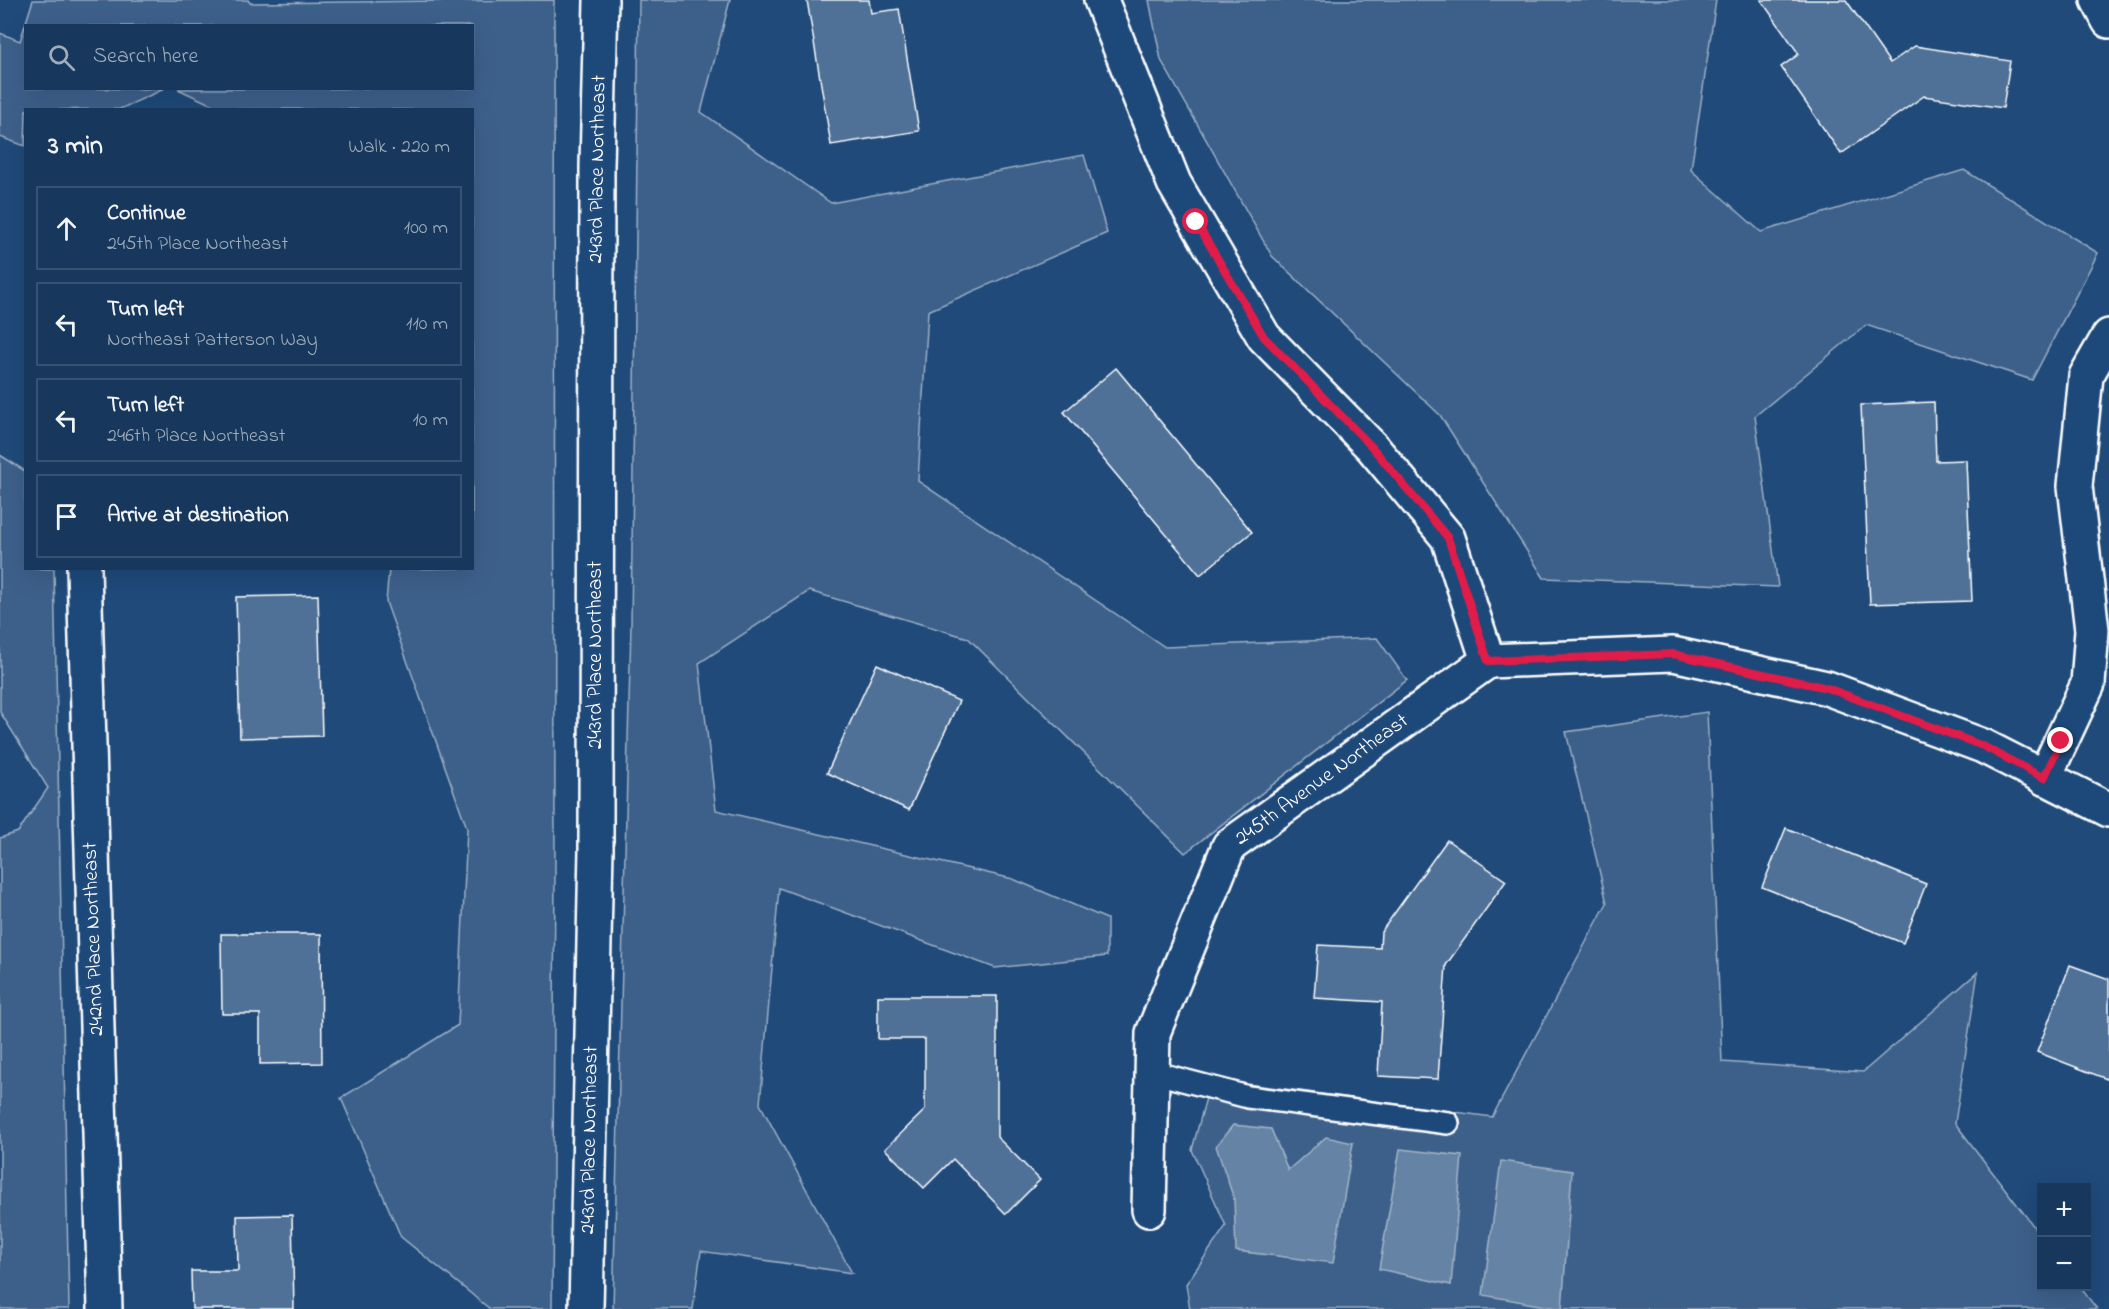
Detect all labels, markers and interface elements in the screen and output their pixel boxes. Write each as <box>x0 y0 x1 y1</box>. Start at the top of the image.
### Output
search box <box>24 24 474 90</box>
icon: search <box>45 41 78 74</box>
text: Search here <box>93 41 198 73</box>
street label: 243rd Place Northeast <box>581 75 615 263</box>
text: 3 min <box>48 128 103 166</box>
text: Walk · 220 m <box>348 133 450 162</box>
text: Continue <box>107 198 186 230</box>
route start <box>1182 208 1208 234</box>
icon: ahead <box>50 212 83 245</box>
text: 100 m <box>404 214 448 243</box>
text: 245th Place Northeast <box>107 230 288 259</box>
text: Turn left <box>107 294 184 326</box>
icon: left <box>50 308 83 341</box>
text: 110 m <box>406 310 448 339</box>
text: Northeast Patterson Way <box>107 326 318 355</box>
text: Turn left <box>107 390 184 422</box>
icon: left <box>50 404 83 437</box>
text: 10 m <box>412 406 448 435</box>
text: 246th Place Northeast <box>107 422 286 451</box>
icon: arrive <box>50 500 83 533</box>
text: Arrive at destination <box>107 500 289 532</box>
street label: 243rd Place Northeast <box>581 561 611 749</box>
street label: 245th Avenue Northeast <box>1229 707 1415 853</box>
route end <box>2047 727 2073 753</box>
street label: 242nd Place Northeast <box>76 842 112 1036</box>
street label: 243rd Place Northeast <box>573 1046 607 1234</box>
map controls <box>2037 1183 2091 1291</box>
button: + <box>2037 1183 2091 1237</box>
button: − <box>2037 1237 2091 1291</box>

